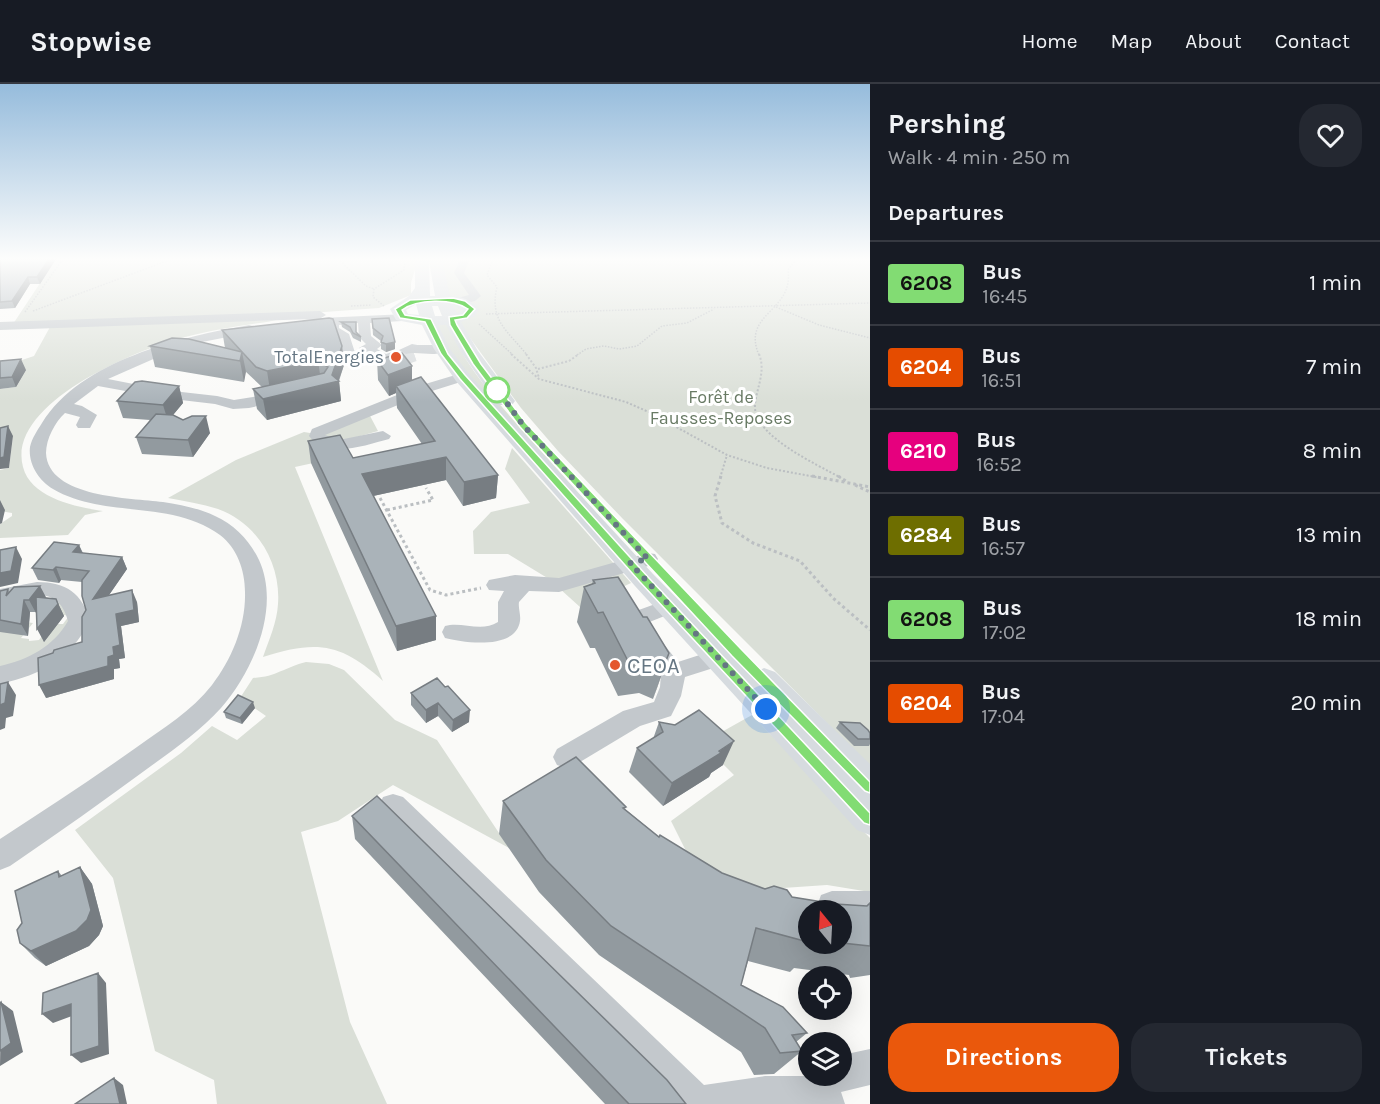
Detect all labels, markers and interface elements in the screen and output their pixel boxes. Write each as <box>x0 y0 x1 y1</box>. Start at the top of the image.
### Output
text: Stopwise <box>30 25 152 58</box>
text: Home <box>1022 29 1078 53</box>
text: Map <box>1111 29 1152 53</box>
text: About <box>1185 29 1242 53</box>
text: Contact <box>1275 29 1350 53</box>
button: heart <box>1299 104 1362 167</box>
text: Pershing <box>888 107 1005 140</box>
text: Walk · 4 min · 250 m <box>888 146 1070 169</box>
text: Departures <box>888 200 1004 226</box>
text: Bus <box>982 259 1022 285</box>
text: 1 min <box>1309 270 1362 296</box>
text: 6208 <box>900 271 952 295</box>
text: 16:45 <box>982 285 1027 308</box>
text: Bus <box>981 343 1021 369</box>
place label: TotalEnergies <box>274 346 384 368</box>
marker: TotalEnergies <box>389 350 403 364</box>
text: 7 min <box>1306 354 1362 380</box>
text: 6204 <box>900 355 951 379</box>
text: 16:51 <box>981 369 1022 392</box>
unlabelled marker <box>484 377 510 403</box>
park label: Forêt de Fausses-Reposes <box>650 386 792 429</box>
text: Bus <box>976 427 1016 453</box>
text: 8 min <box>1303 438 1362 464</box>
text: 6210 <box>900 439 946 463</box>
text: 16:52 <box>976 453 1022 476</box>
text: Bus <box>982 511 1021 537</box>
text: 13 min <box>1296 522 1362 548</box>
text: 6284 <box>900 523 952 547</box>
text: 16:57 <box>982 537 1025 560</box>
text: Bus <box>982 595 1022 621</box>
text: 18 min <box>1296 606 1362 632</box>
text: 6208 <box>900 607 952 631</box>
text: 17:02 <box>982 621 1026 644</box>
place label: CEOA <box>627 653 680 679</box>
marker: CEOA <box>608 658 622 672</box>
text: Bus <box>981 679 1021 705</box>
text: 20 min <box>1291 690 1362 716</box>
text: 6204 <box>900 691 951 715</box>
your location <box>751 694 781 724</box>
text: 17:04 <box>981 705 1025 728</box>
north arrow <box>798 900 852 954</box>
map controls <box>798 900 852 1086</box>
button: locate <box>798 966 852 1020</box>
button: Directions <box>888 1023 1119 1092</box>
button: Tickets <box>1131 1023 1362 1092</box>
button: layers <box>798 1032 852 1086</box>

